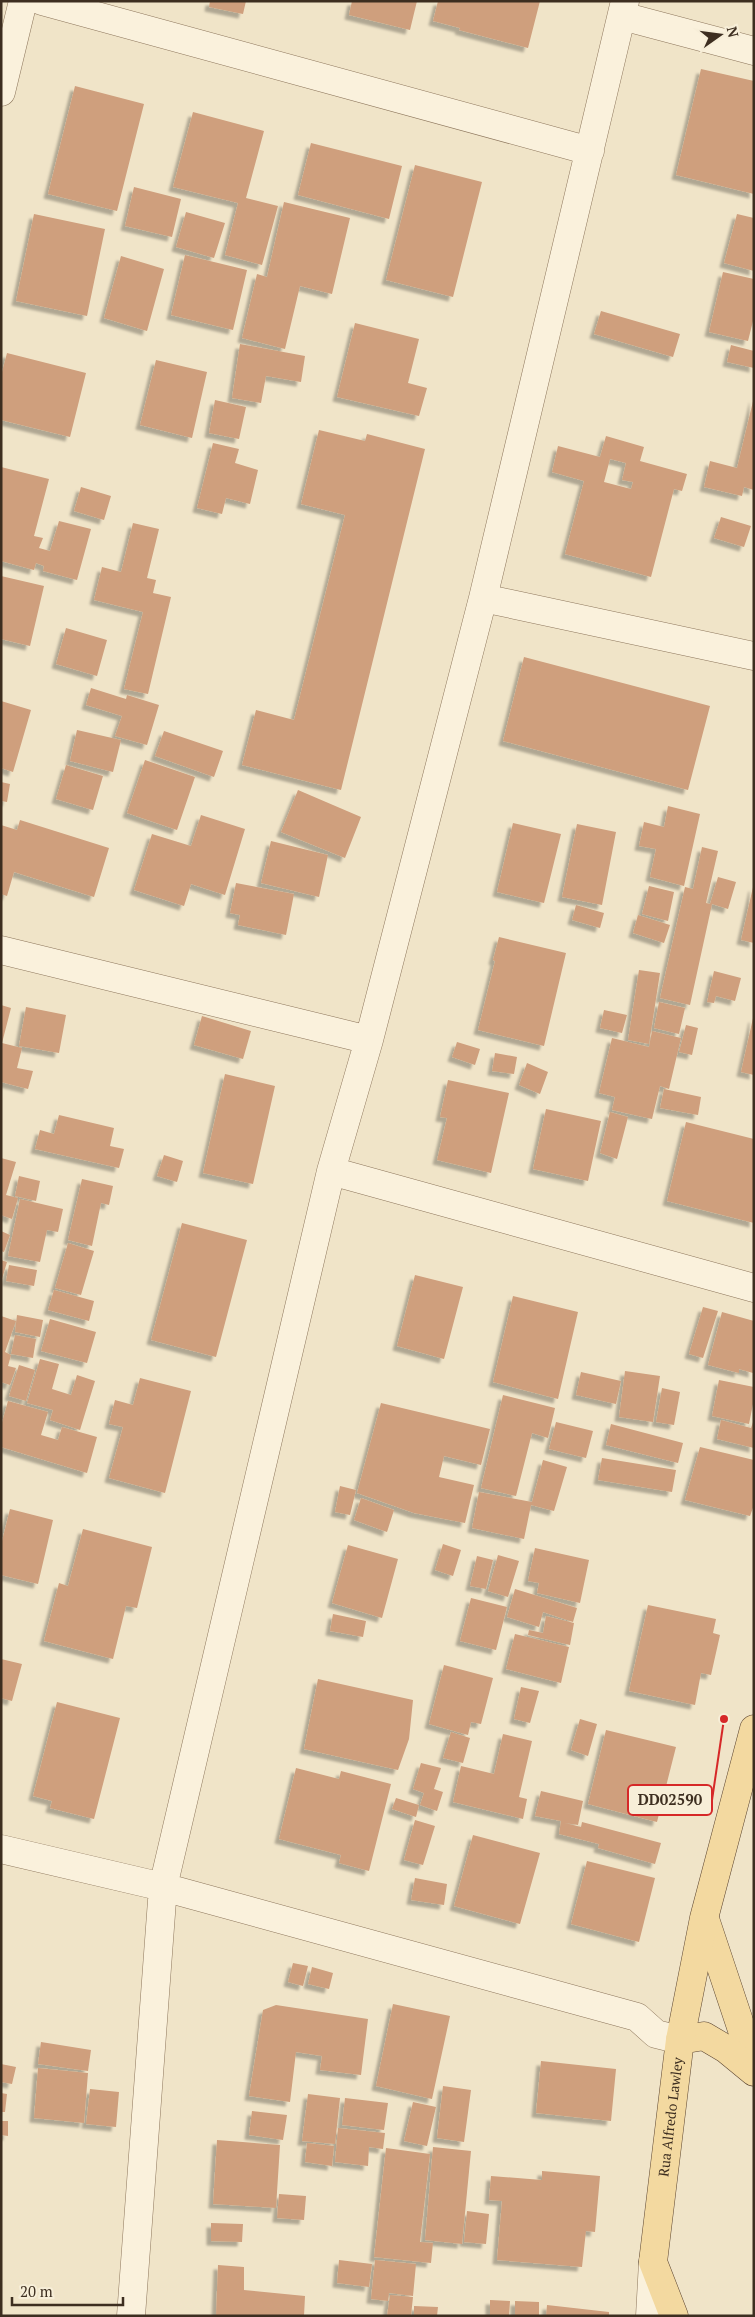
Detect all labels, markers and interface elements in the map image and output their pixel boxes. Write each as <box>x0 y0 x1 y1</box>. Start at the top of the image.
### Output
north arrow <box>695 10 745 60</box>
text: N <box>723 24 744 40</box>
callout: DD02590 <box>628 1785 712 1815</box>
text: DD02590 <box>638 1789 703 1809</box>
street label: Rua Alfredo Lawley <box>653 2055 687 2178</box>
scale bar <box>12 2274 124 2306</box>
text: 20 m <box>20 2281 53 2301</box>

